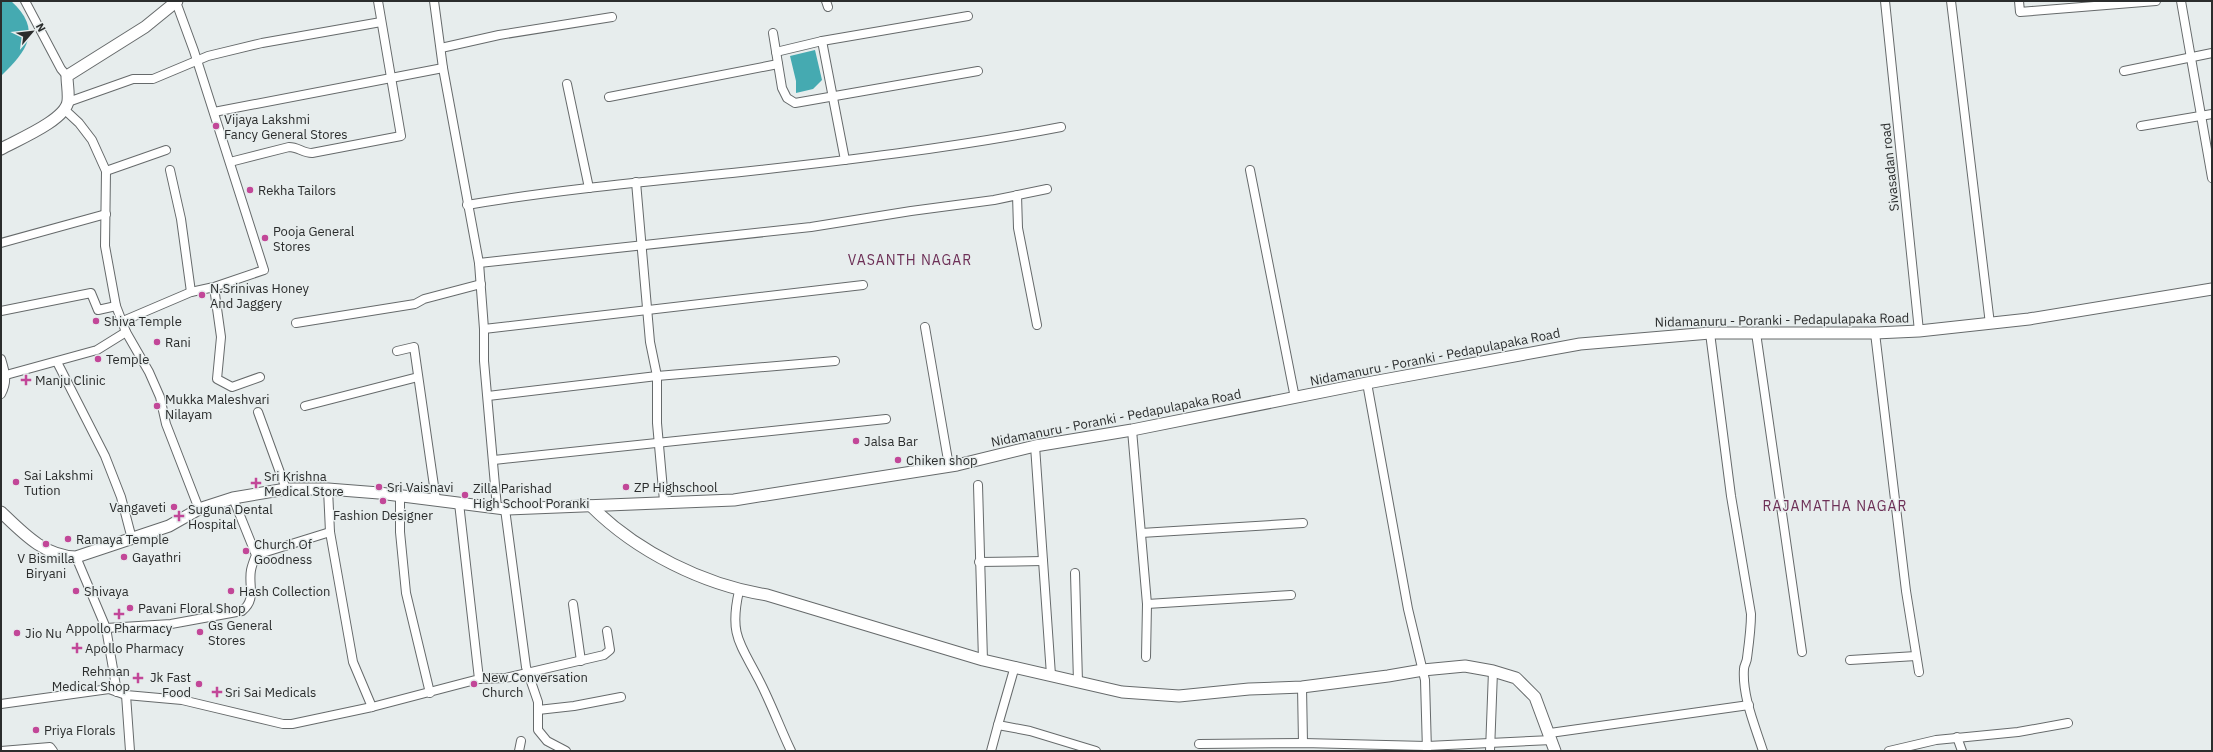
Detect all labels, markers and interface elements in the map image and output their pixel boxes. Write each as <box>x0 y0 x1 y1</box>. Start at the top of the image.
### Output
north arrow <box>12 12 52 52</box>
text: N <box>33 21 49 34</box>
place label: Vijaya Lakshmi Fancy General Stores <box>224 111 348 143</box>
marker: Vijaya Lakshmi Fancy General Stores <box>211 121 221 131</box>
street label: Sivasadan road <box>1877 122 1903 212</box>
place label: Rekha Tailors <box>258 182 336 199</box>
marker: Rekha Tailors <box>245 185 255 195</box>
place label: Pooja General Stores <box>273 223 355 255</box>
marker: Pooja General Stores <box>260 233 270 243</box>
district label: VASANTH NAGAR <box>848 251 972 269</box>
place label: N.Srinivas Honey And Jaggery <box>210 280 309 312</box>
marker: N.Srinivas Honey And Jaggery <box>197 290 207 300</box>
street label: Nidamanuru - Poranki - Pedapulapaka Road <box>1655 309 1909 331</box>
place label: Shiva Temple <box>104 313 182 330</box>
marker: Shiva Temple <box>91 316 101 326</box>
street label: Nidamanuru - Poranki - Pedapulapaka Road <box>1308 324 1562 390</box>
place label: Rani <box>165 334 191 351</box>
marker: Rani <box>152 337 162 347</box>
place label: Temple <box>106 351 149 368</box>
marker: Temple <box>93 354 103 364</box>
place label: Manju Clinic <box>35 372 106 389</box>
marker: Manju Clinic <box>20 374 32 386</box>
street label: Nidamanuru - Poranki - Pedapulapaka Road <box>989 385 1243 451</box>
place label: Mukka Maleshvari Nilayam <box>165 391 270 423</box>
marker: Mukka Maleshvari Nilayam <box>152 401 162 411</box>
place label: Jalsa Bar <box>864 433 918 450</box>
marker: Jalsa Bar <box>851 436 861 446</box>
place label: Chiken shop <box>906 452 977 469</box>
marker: Chiken shop <box>893 455 903 465</box>
place label: Sai Lakshmi Tution <box>24 467 93 499</box>
place label: Sri Krishna Medical Store <box>264 468 344 500</box>
marker: Sai Lakshmi Tution <box>11 477 21 487</box>
marker: Sri Krishna Medical Store <box>251 478 261 488</box>
place label: Sri Vaisnavi <box>387 479 454 496</box>
place label: ZP Highschool <box>634 479 718 496</box>
place label: Zilla Parishad High School Poranki <box>473 480 589 512</box>
marker: Sri Vaisnavi <box>374 482 384 492</box>
marker: ZP Highschool <box>621 482 631 492</box>
marker: Zilla Parishad High School Poranki <box>460 490 470 500</box>
marker: Fashion Designer <box>378 496 388 506</box>
district label: RAJAMATHA NAGAR <box>1763 497 1907 515</box>
place label: Vangaveti <box>109 499 166 516</box>
place label: Suguna Dental Hospital <box>188 501 273 533</box>
marker: Vangaveti <box>169 502 179 512</box>
place label: Fashion Designer <box>333 507 433 524</box>
marker: Suguna Dental Hospital <box>173 510 185 522</box>
place label: Ramaya Temple <box>76 531 169 548</box>
marker: Ramaya Temple <box>63 534 73 544</box>
place label: Church Of Goodness <box>254 536 312 568</box>
marker: V Bismilla Biryani <box>41 539 51 549</box>
marker: Church Of Goodness <box>241 546 251 556</box>
place label: Gayathri <box>132 549 181 566</box>
place label: V Bismilla Biryani <box>17 550 75 582</box>
marker: Gayathri <box>119 552 129 562</box>
place label: Shivaya <box>84 583 129 600</box>
place label: Hash Collection <box>239 583 330 600</box>
marker: Shivaya <box>71 586 81 596</box>
marker: Hash Collection <box>226 586 236 596</box>
place label: Pavani Floral Shop <box>138 600 246 617</box>
marker: Pavani Floral Shop <box>125 603 135 613</box>
marker: Appollo Pharmacy <box>114 609 124 619</box>
place label: Gs General Stores <box>208 617 273 649</box>
place label: Appollo Pharmacy <box>66 620 173 637</box>
place label: Jio Nu <box>25 625 62 642</box>
marker: Gs General Stores <box>195 627 205 637</box>
marker: Jio Nu <box>12 628 22 638</box>
place label: Apollo Pharmacy <box>85 640 184 657</box>
marker: Apollo Pharmacy <box>72 643 82 653</box>
place label: Rehman Medical Shop <box>52 663 130 695</box>
place label: Jk Fast Food <box>150 669 191 701</box>
place label: New Conversation Church <box>482 669 588 701</box>
marker: Rehman Medical Shop <box>133 673 143 683</box>
marker: Jk Fast Food <box>194 679 204 689</box>
marker: New Conversation Church <box>469 679 479 689</box>
place label: Sri Sai Medicals <box>225 684 316 701</box>
marker: Sri Sai Medicals <box>212 687 222 697</box>
place label: Priya Florals <box>44 722 116 739</box>
marker: Priya Florals <box>31 725 41 735</box>

